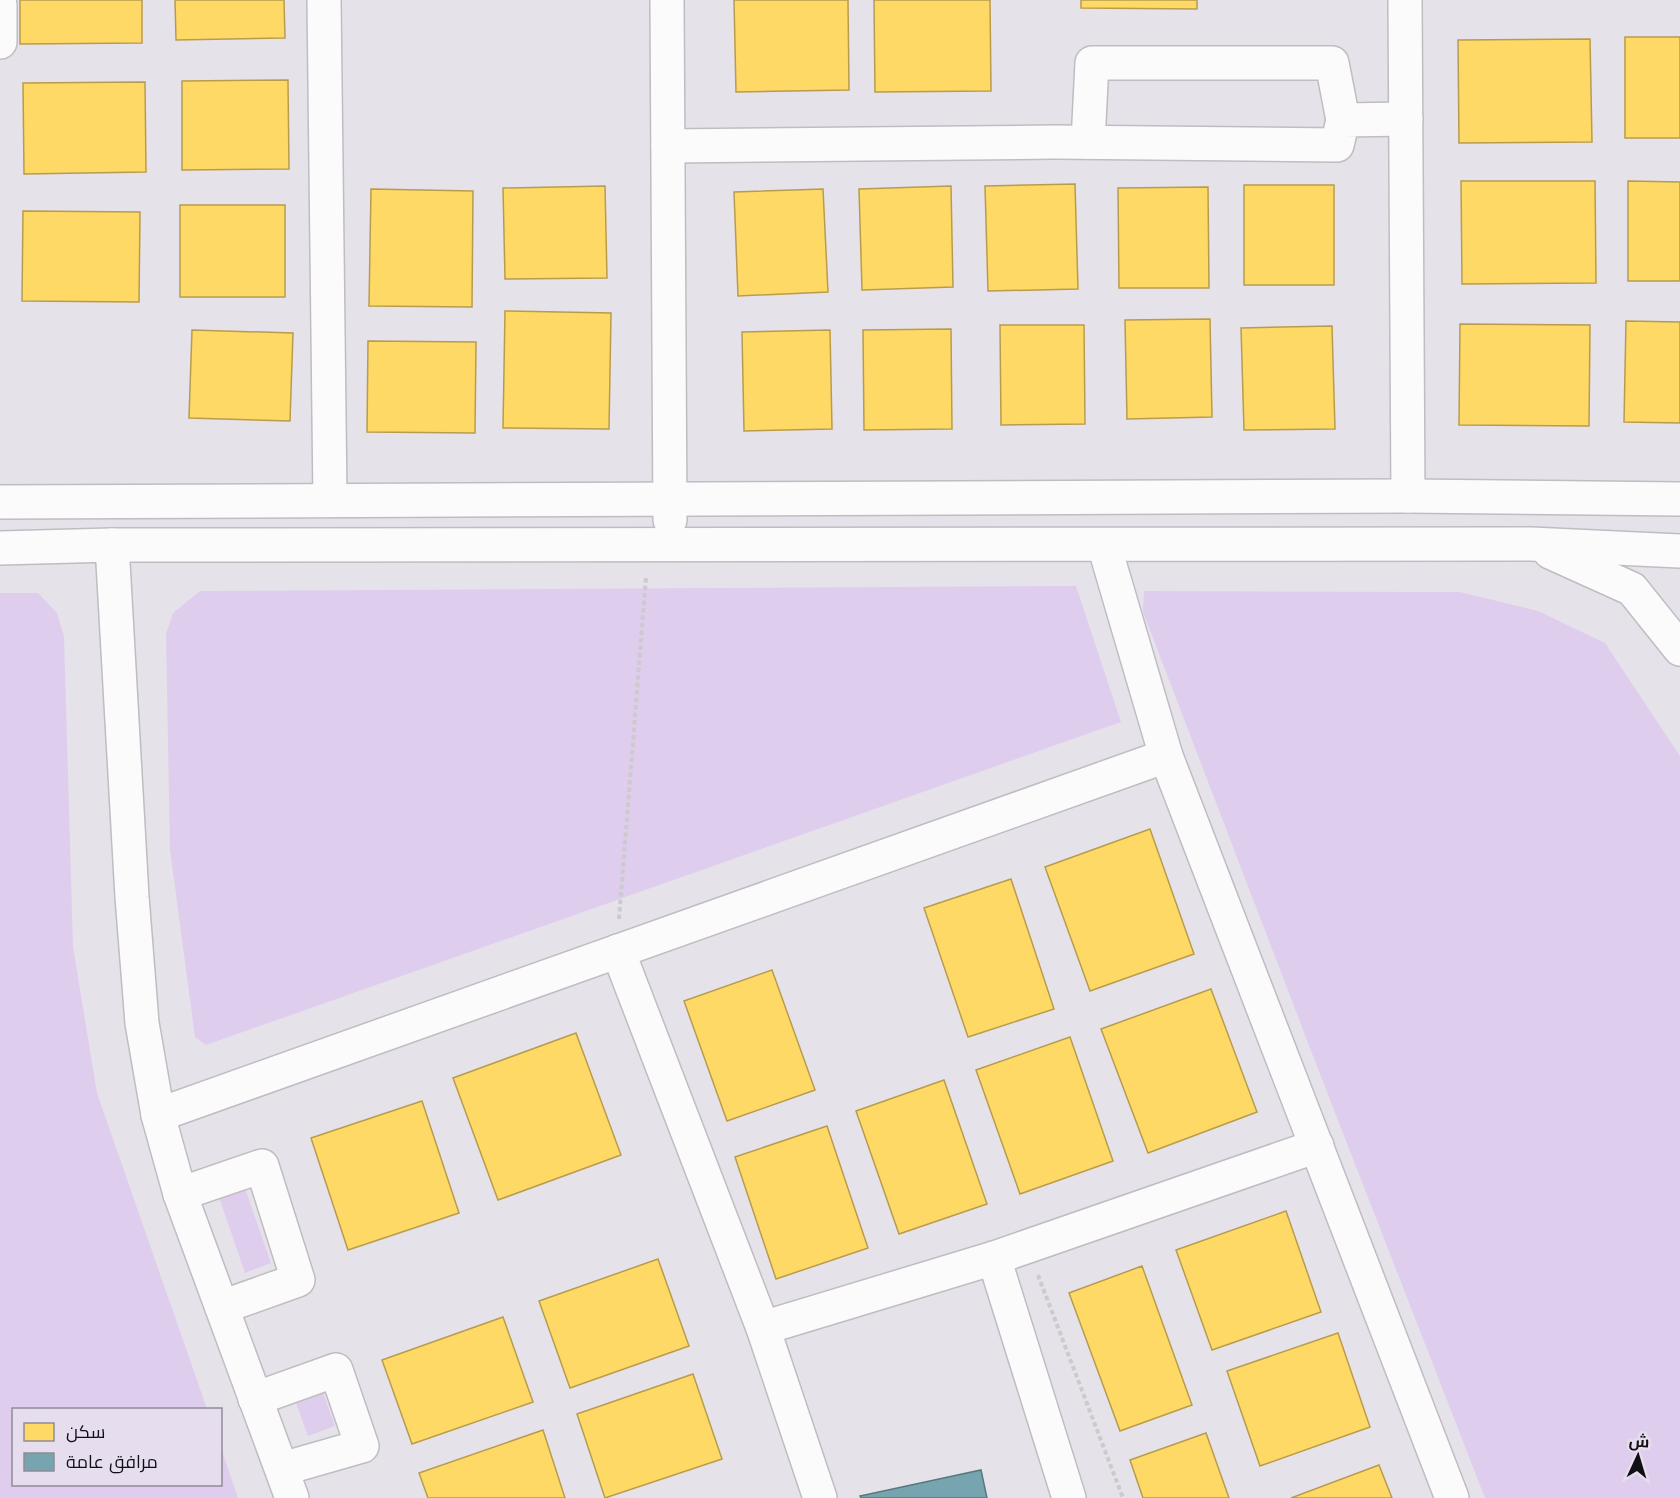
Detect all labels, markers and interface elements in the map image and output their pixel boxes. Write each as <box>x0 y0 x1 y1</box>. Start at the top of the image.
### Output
legend <box>12 1408 222 1486</box>
text: سكن <box>66 1422 105 1443</box>
north arrow <box>1608 1426 1668 1486</box>
text: ش <box>1628 1432 1650 1452</box>
text: مرافق عامة <box>66 1452 158 1474</box>

